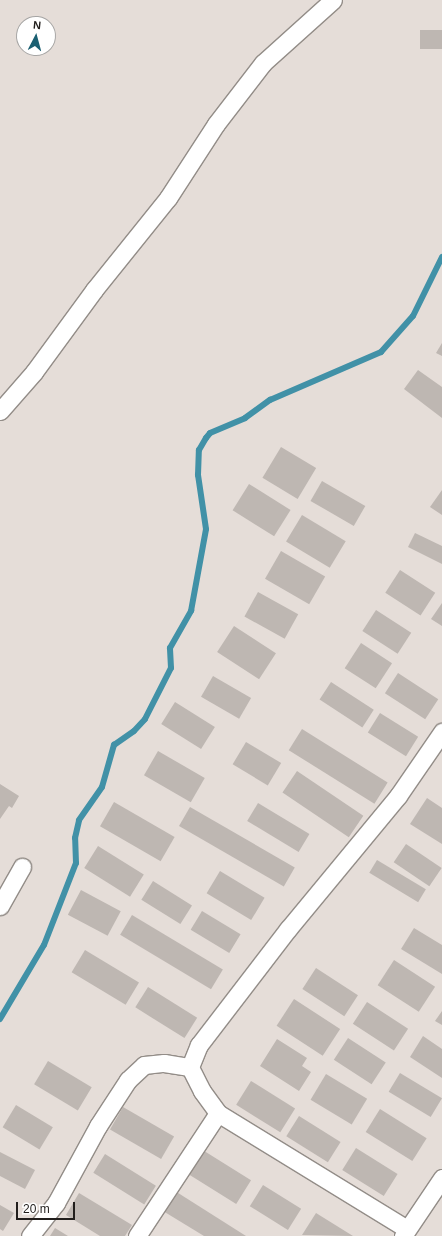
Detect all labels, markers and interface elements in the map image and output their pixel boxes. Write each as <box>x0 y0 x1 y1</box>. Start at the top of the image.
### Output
north arrow <box>16 16 56 56</box>
text: N <box>33 19 42 31</box>
scale bar <box>18 1194 77 1220</box>
text: 20 m <box>23 1202 50 1216</box>

